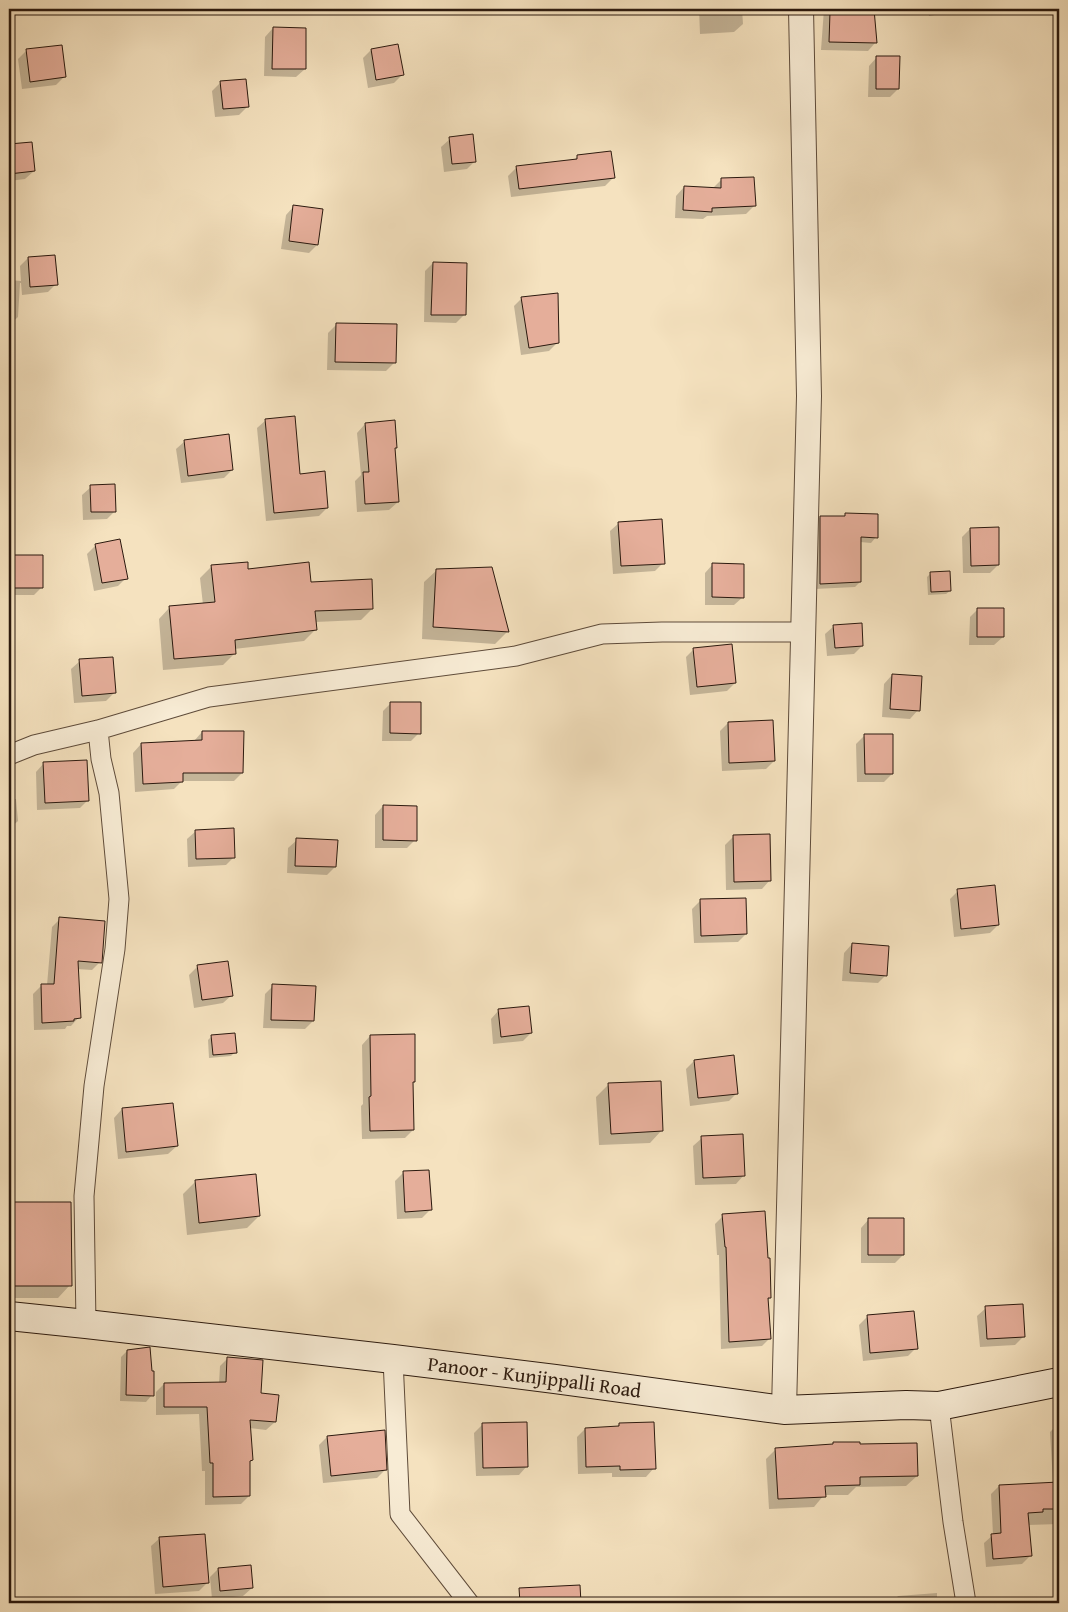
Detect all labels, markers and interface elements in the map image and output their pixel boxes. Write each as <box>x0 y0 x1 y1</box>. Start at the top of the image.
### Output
street label: Panoor - Kunjippalli Road <box>426 1348 643 1405</box>

